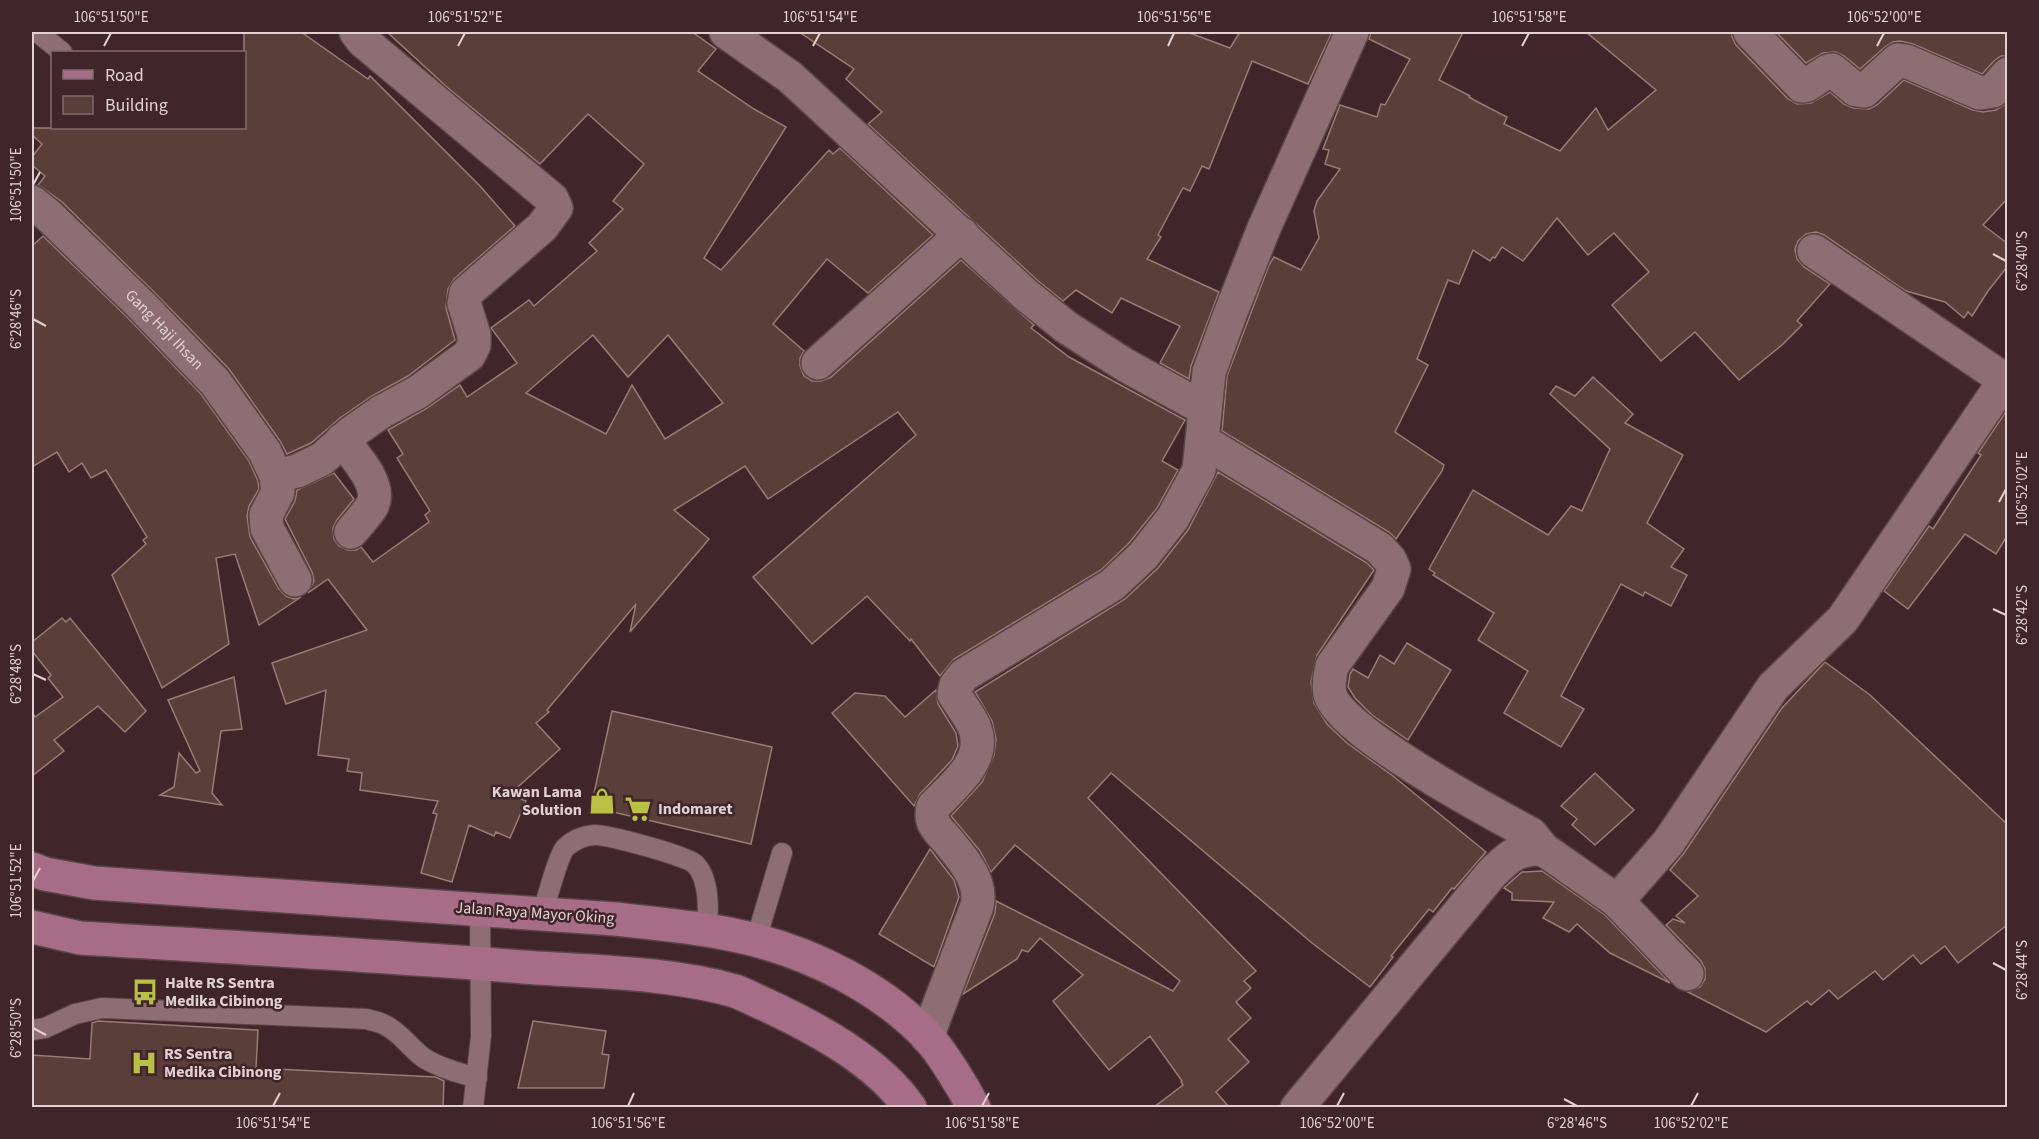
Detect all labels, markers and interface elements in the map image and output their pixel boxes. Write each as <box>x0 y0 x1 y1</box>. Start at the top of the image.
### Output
text: 106°51'50"E <box>73 7 149 28</box>
text: 106°51'52"E <box>427 7 503 28</box>
text: 106°51'54"E <box>782 7 858 28</box>
text: 106°51'56"E <box>1136 7 1212 28</box>
text: 106°51'58"E <box>1491 7 1567 28</box>
text: 106°52'00"E <box>1846 7 1922 28</box>
legend <box>51 51 246 129</box>
text: Road <box>105 63 144 88</box>
text: Building <box>105 93 168 118</box>
text: 106°51'50"E <box>6 147 27 223</box>
text: 6°28'40"S <box>2012 231 2033 291</box>
street label: Gang Haji Ihsan <box>120 285 209 375</box>
text: 6°28'46"S <box>6 289 27 349</box>
text: 106°52'02"E <box>2012 451 2033 527</box>
text: 6°28'42"S <box>2012 585 2033 645</box>
text: 6°28'48"S <box>6 644 27 704</box>
place label: Kawan Lama Solution <box>492 781 582 821</box>
shop icon: Kawan Lama Solution <box>587 786 617 816</box>
supermarket icon: Indomaret <box>623 794 653 824</box>
place label: Indomaret <box>658 798 733 820</box>
text: 106°51'52"E <box>6 843 27 919</box>
street label: Jalan Raya Mayor Oking <box>455 896 615 930</box>
text: 6°28'44"S <box>2012 940 2033 1000</box>
place label: Halte RS Sentra Medika Cibinong <box>165 972 283 1012</box>
bus stop icon: Halte RS Sentra Medika Cibinong <box>130 977 160 1007</box>
text: 6°28'50"S <box>6 998 27 1058</box>
place label: RS Sentra Medika Cibinong <box>164 1043 282 1083</box>
hospital icon: RS Sentra Medika Cibinong <box>129 1048 159 1078</box>
text: 106°51'54"E <box>235 1113 311 1134</box>
text: 106°51'56"E <box>590 1113 666 1134</box>
text: 106°51'58"E <box>944 1113 1020 1134</box>
text: 106°52'00"E <box>1299 1113 1375 1134</box>
text: 6°28'46"S <box>1547 1113 1607 1134</box>
text: 106°52'02"E <box>1653 1113 1729 1134</box>

